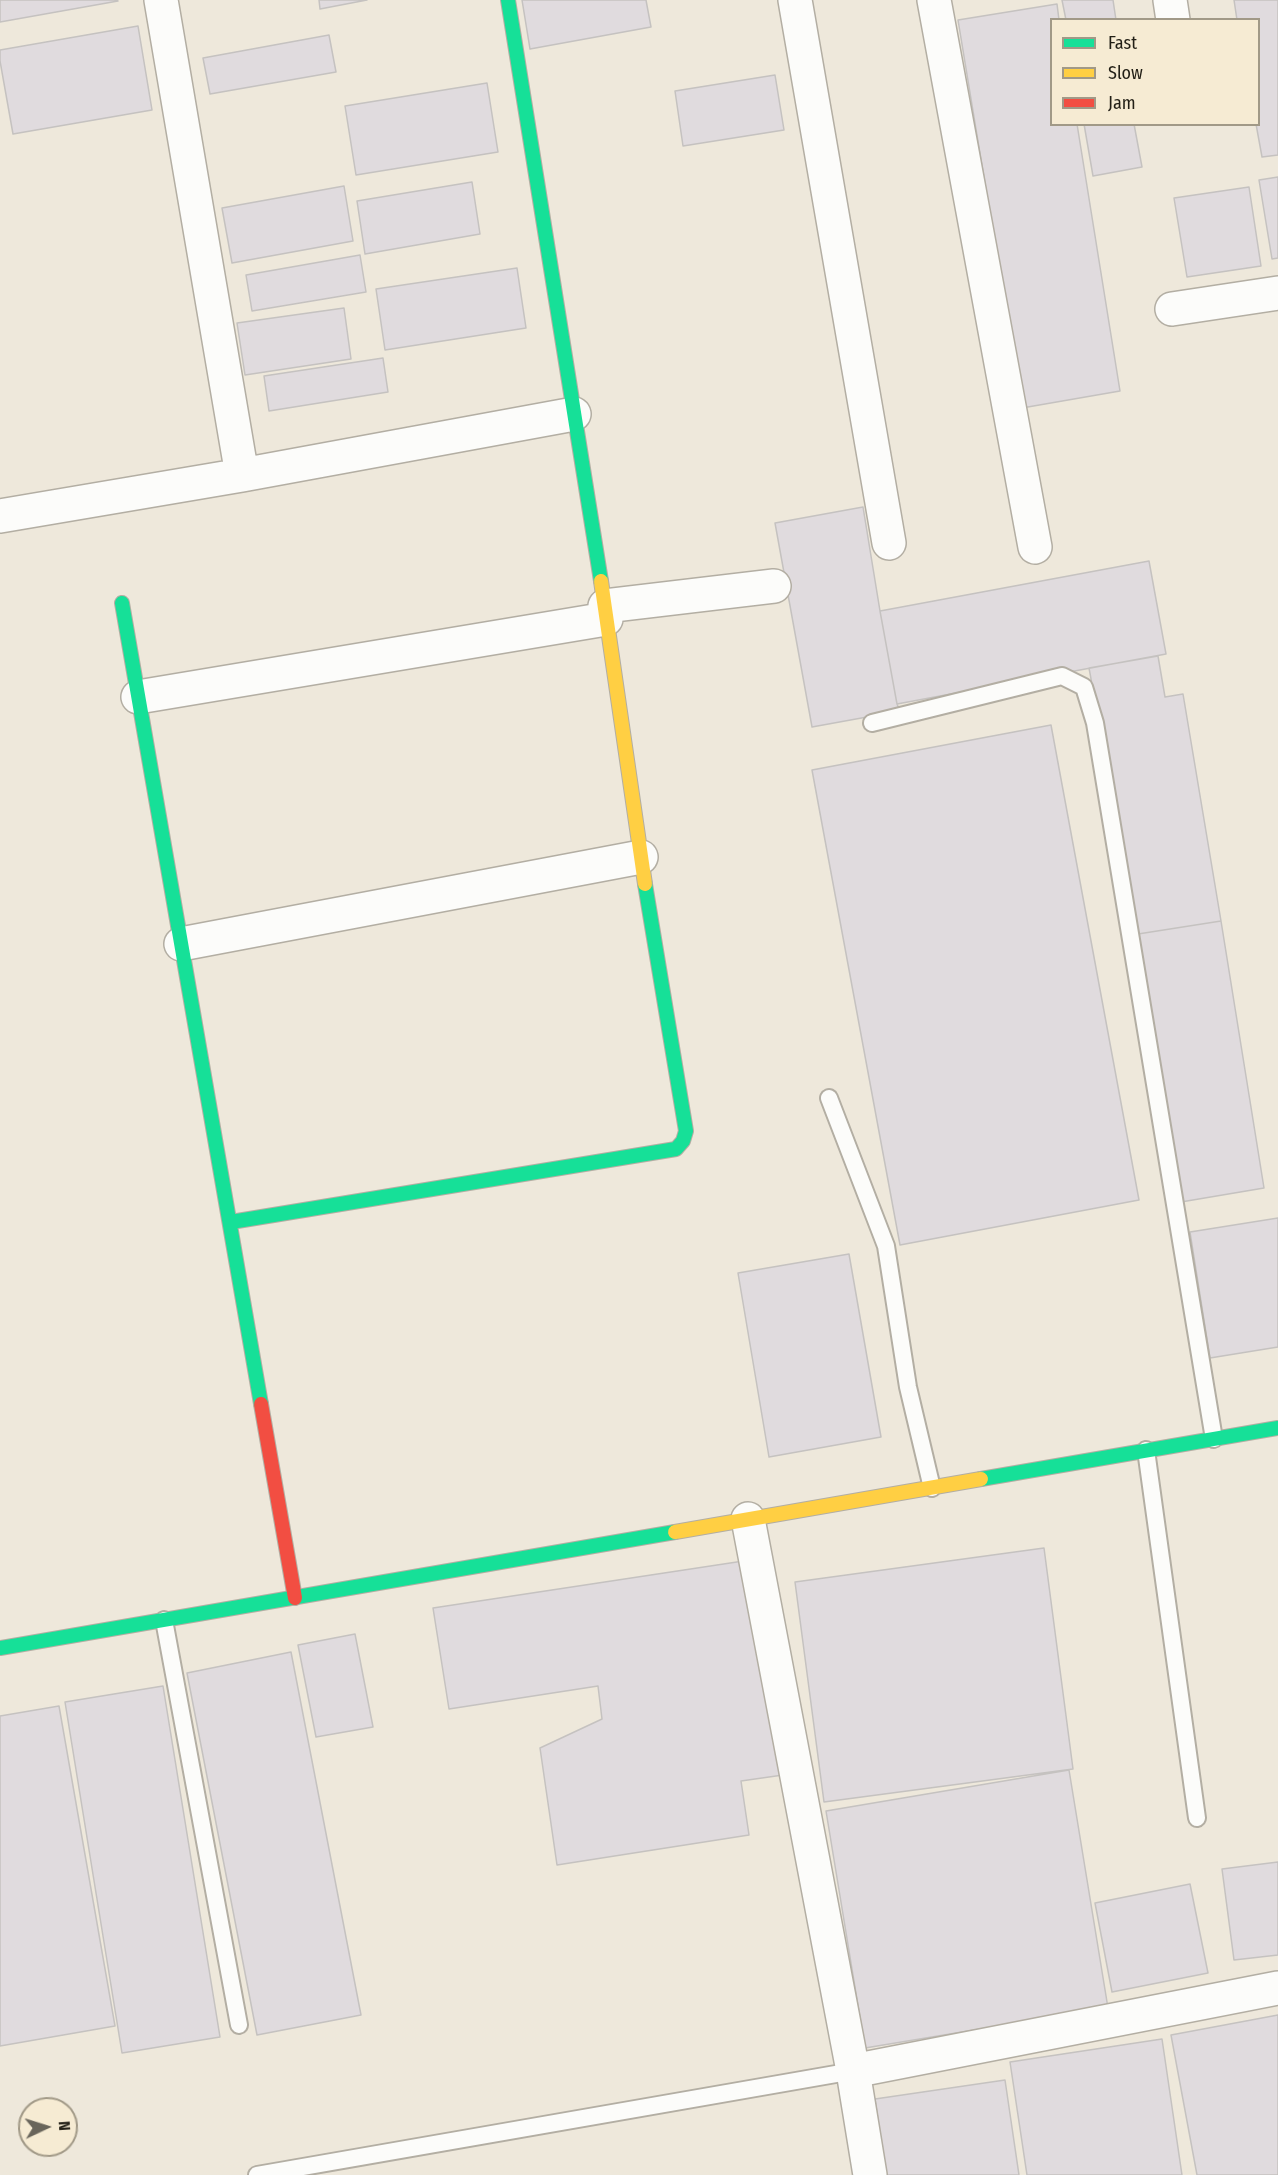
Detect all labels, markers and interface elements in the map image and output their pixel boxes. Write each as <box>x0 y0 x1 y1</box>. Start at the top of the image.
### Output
legend <box>1050 18 1260 126</box>
text: Fast <box>1108 32 1137 54</box>
text: Slow <box>1108 62 1143 84</box>
text: Jam <box>1108 92 1136 114</box>
north arrow <box>18 2097 78 2157</box>
text: N <box>55 2120 74 2131</box>

